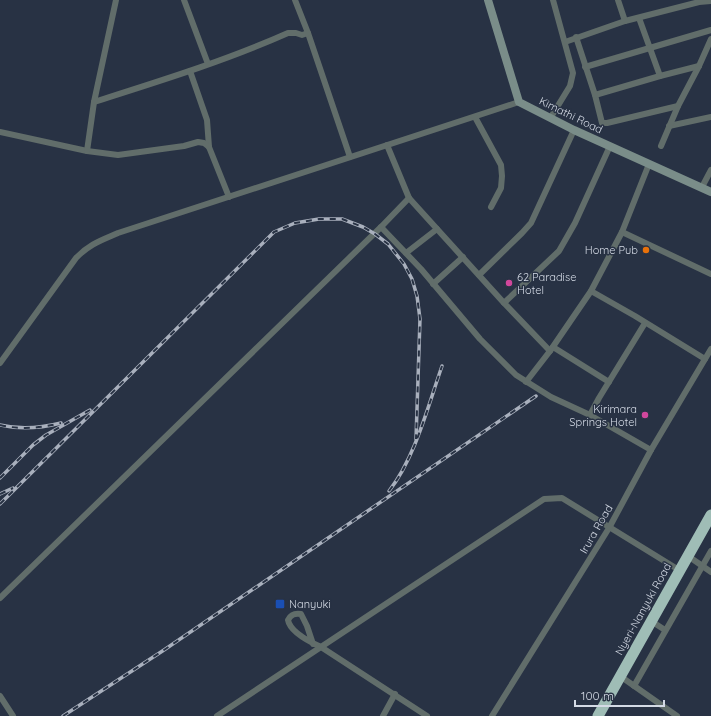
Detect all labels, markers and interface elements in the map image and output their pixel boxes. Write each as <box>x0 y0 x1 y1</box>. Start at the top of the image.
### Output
street label: Kimathi Road <box>537 94 605 136</box>
place label: Home Pub <box>585 243 638 257</box>
marker: Home Pub <box>641 245 651 255</box>
place label: 62 Paradise Hotel <box>517 270 576 297</box>
marker: 62 Paradise Hotel <box>504 278 514 288</box>
place label: Kirimara Springs Hotel <box>569 402 637 429</box>
marker: Kirimara Springs Hotel <box>640 410 650 420</box>
street label: Irura Road <box>576 502 616 556</box>
street label: Nyeri-Nanyuki Road <box>612 560 674 658</box>
place label: Nanyuki <box>289 597 331 611</box>
marker: Nanyuki <box>274 598 286 610</box>
scale bar <box>575 682 664 708</box>
text: 100 m <box>581 688 614 703</box>

